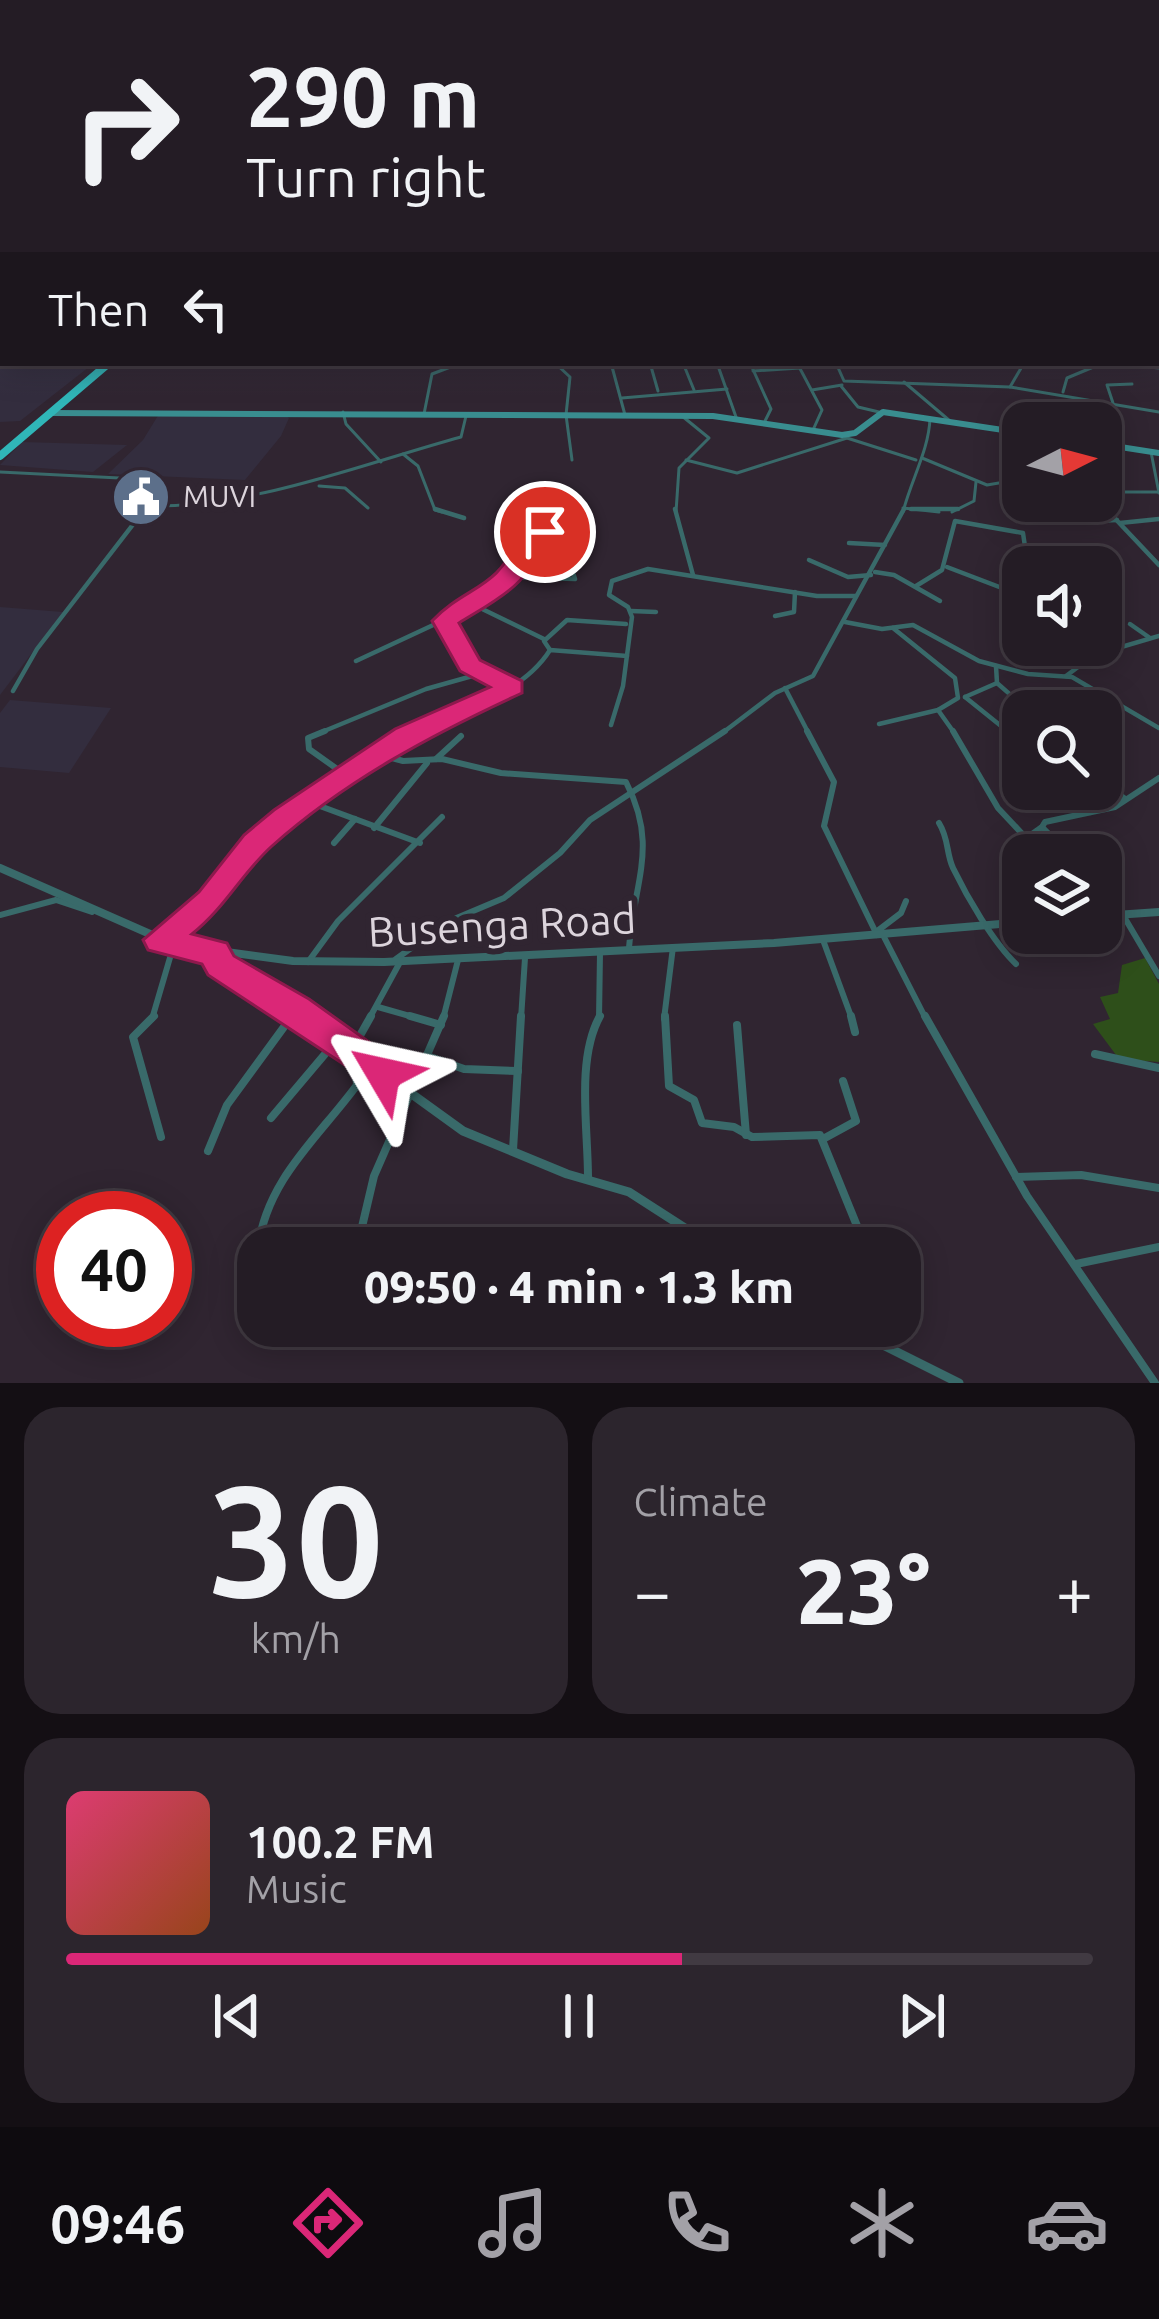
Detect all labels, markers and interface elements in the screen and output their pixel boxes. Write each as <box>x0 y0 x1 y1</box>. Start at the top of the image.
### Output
icon: right <box>48 48 204 204</box>
text: 290 m <box>246 49 480 143</box>
text: Turn right <box>246 147 486 207</box>
icon: left <box>173 276 239 342</box>
text: Then <box>48 284 149 335</box>
north arrow <box>1002 402 1122 522</box>
map controls <box>1002 402 1122 954</box>
public building icon: MUVI <box>110 466 172 528</box>
place label: MUVI <box>183 479 256 513</box>
pin <box>494 481 596 583</box>
icon: arrive <box>512 499 578 565</box>
button: sound <box>1002 546 1122 666</box>
button: search <box>1002 690 1122 810</box>
button: layers <box>1002 834 1122 954</box>
street label: Busenga Road <box>367 894 637 955</box>
position arrow <box>320 1011 446 1137</box>
speed limit sign: 40 <box>36 1191 192 1347</box>
text: 09:50 · 4 min · 1.3 km <box>364 1261 794 1312</box>
text: 30 <box>208 1452 384 1626</box>
text: Climate <box>634 1480 768 1523</box>
text: 23° <box>796 1540 930 1641</box>
text: − <box>634 1554 671 1628</box>
text: + <box>1056 1554 1093 1628</box>
text: km/h <box>251 1617 341 1660</box>
text: 100.2 FM <box>246 1816 435 1867</box>
text: Music <box>246 1867 347 1910</box>
icon: previous <box>204 1983 270 2049</box>
icon: pause <box>546 1983 612 2049</box>
icon: next <box>889 1983 955 2049</box>
icon: directions <box>286 2181 370 2265</box>
icon: music <box>471 2181 555 2265</box>
icon: phone <box>655 2181 739 2265</box>
icon: climate <box>840 2181 924 2265</box>
icon: car <box>1025 2181 1109 2265</box>
text: 09:46 <box>50 2193 185 2253</box>

